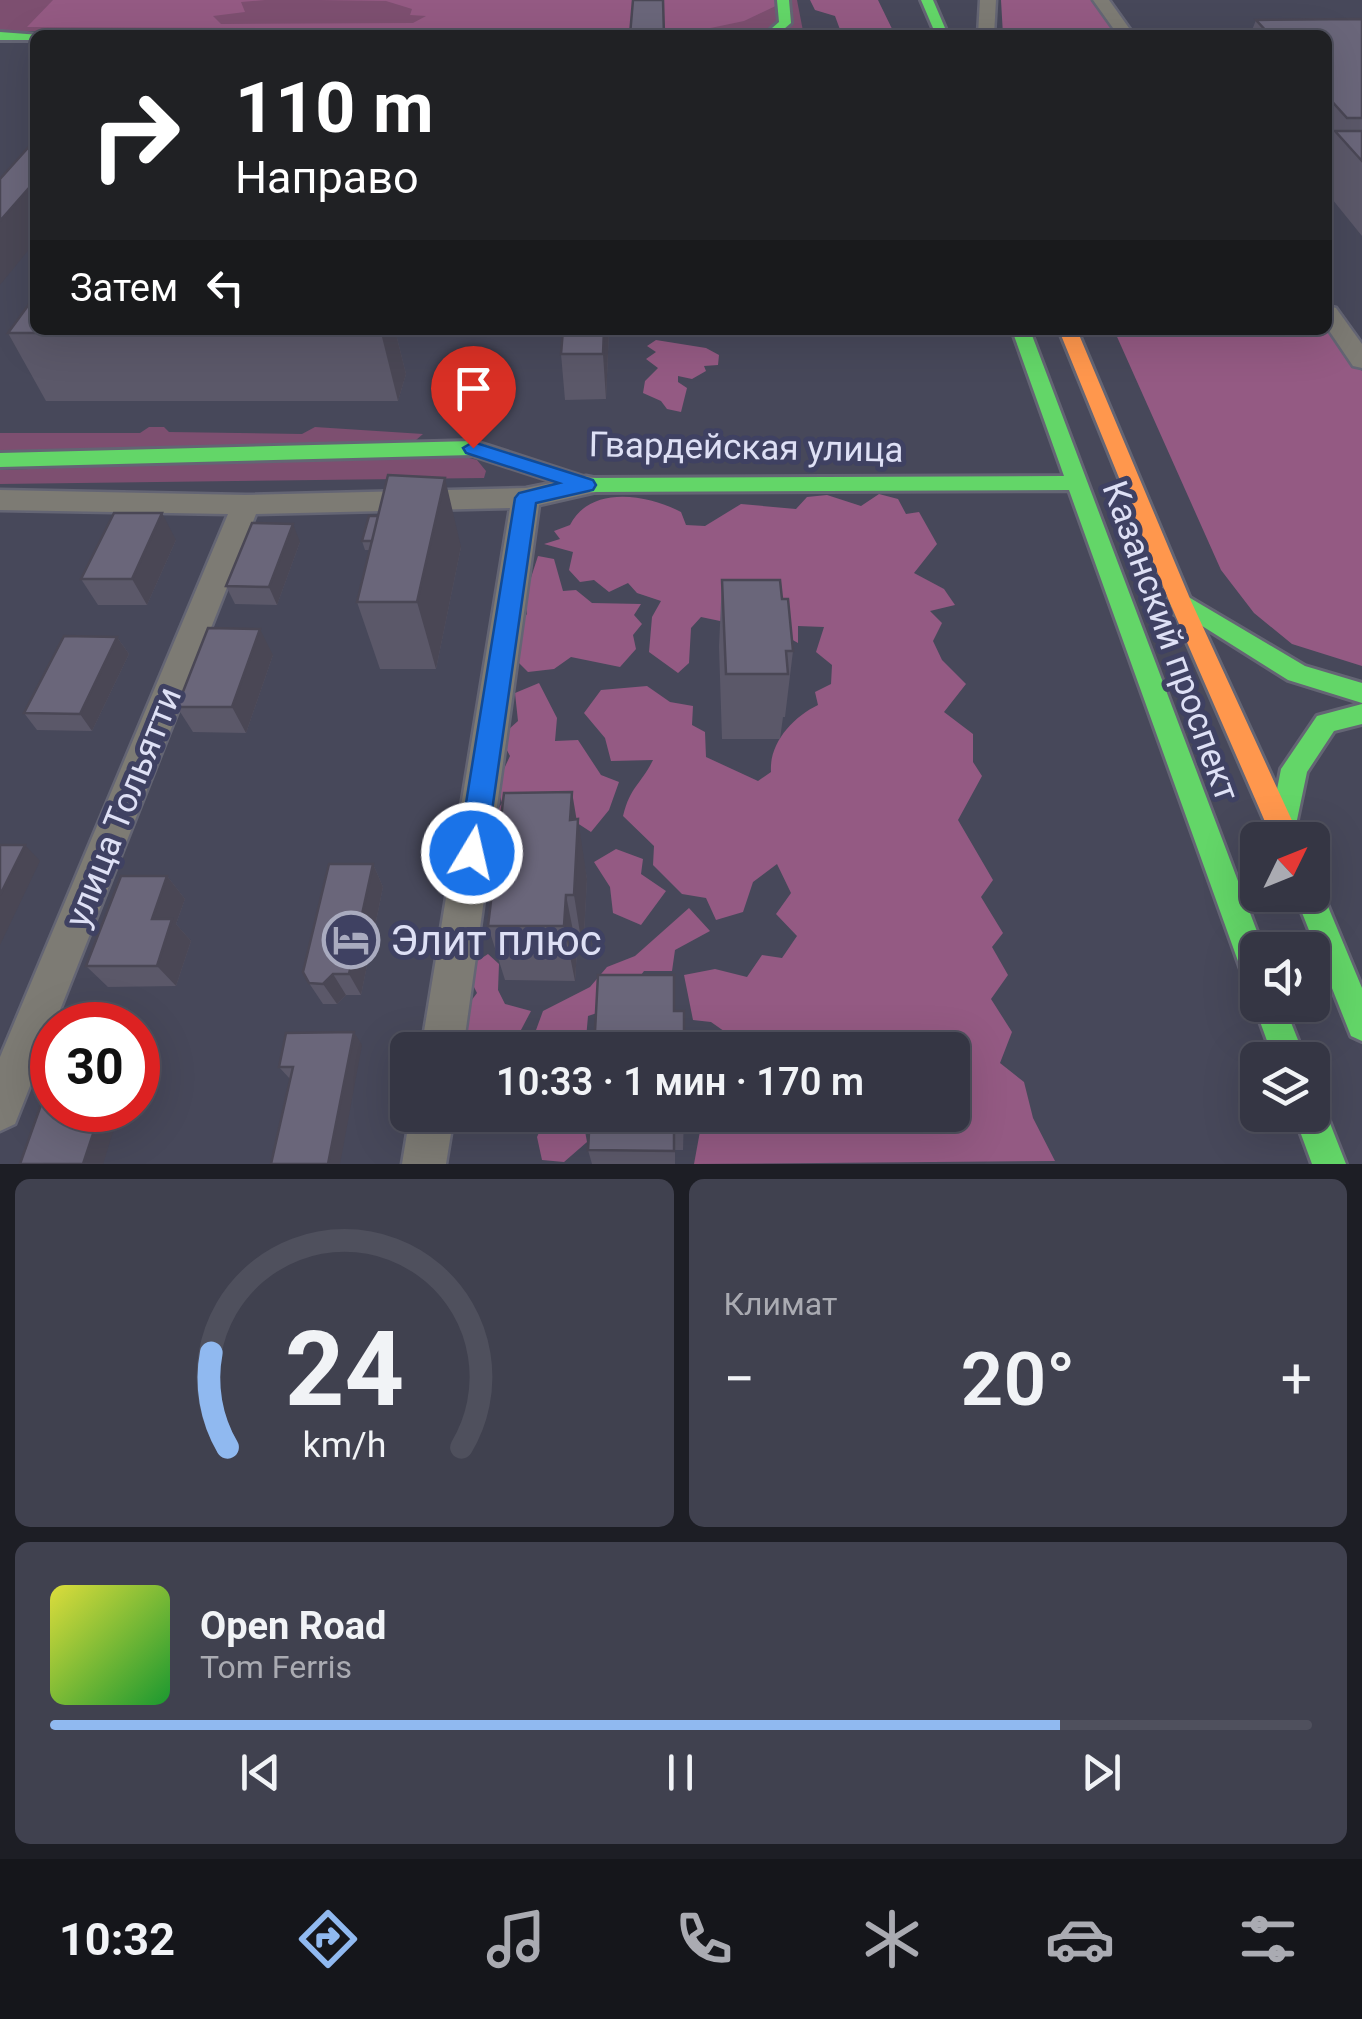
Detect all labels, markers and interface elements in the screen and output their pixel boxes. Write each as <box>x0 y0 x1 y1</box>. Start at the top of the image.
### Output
text: 110 m <box>235 67 434 149</box>
icon: right <box>70 70 200 200</box>
text: Направо <box>235 151 419 204</box>
icon: left <box>198 260 253 315</box>
text: Затем <box>70 266 178 310</box>
pin <box>431 346 516 449</box>
icon: arrive <box>446 361 501 416</box>
street label: Гвардейская улица <box>588 424 904 471</box>
street label: Казанский проспект <box>1094 476 1248 807</box>
street label: улица Тольятти <box>57 681 190 933</box>
position arrow <box>420 801 524 905</box>
north arrow <box>1240 822 1330 912</box>
map controls <box>1240 822 1330 1132</box>
hotel icon: Элит плюс <box>321 910 381 970</box>
place label: Элит плюс <box>390 916 602 965</box>
button: sound <box>1240 932 1330 1022</box>
speed limit sign: 30 <box>30 1002 160 1132</box>
button: layers <box>1240 1042 1330 1132</box>
text: 10:33 · 1 мин · 170 m <box>496 1060 864 1104</box>
text: Климат <box>724 1285 837 1323</box>
text: 24 <box>285 1309 404 1430</box>
text: 20° <box>961 1335 1075 1423</box>
text: − <box>724 1347 755 1411</box>
text: + <box>1281 1347 1312 1411</box>
text: km/h <box>302 1424 386 1466</box>
text: Open Road <box>200 1604 386 1648</box>
text: Tom Ferris <box>200 1648 352 1686</box>
icon: previous <box>233 1745 288 1800</box>
icon: pause <box>653 1745 708 1800</box>
icon: next <box>1074 1745 1129 1800</box>
icon: directions <box>293 1904 363 1974</box>
icon: music <box>481 1904 551 1974</box>
icon: phone <box>669 1904 739 1974</box>
icon: climate <box>857 1904 927 1974</box>
icon: car <box>1045 1904 1115 1974</box>
icon: filters <box>1233 1904 1303 1974</box>
text: 10:32 <box>59 1913 175 1966</box>

